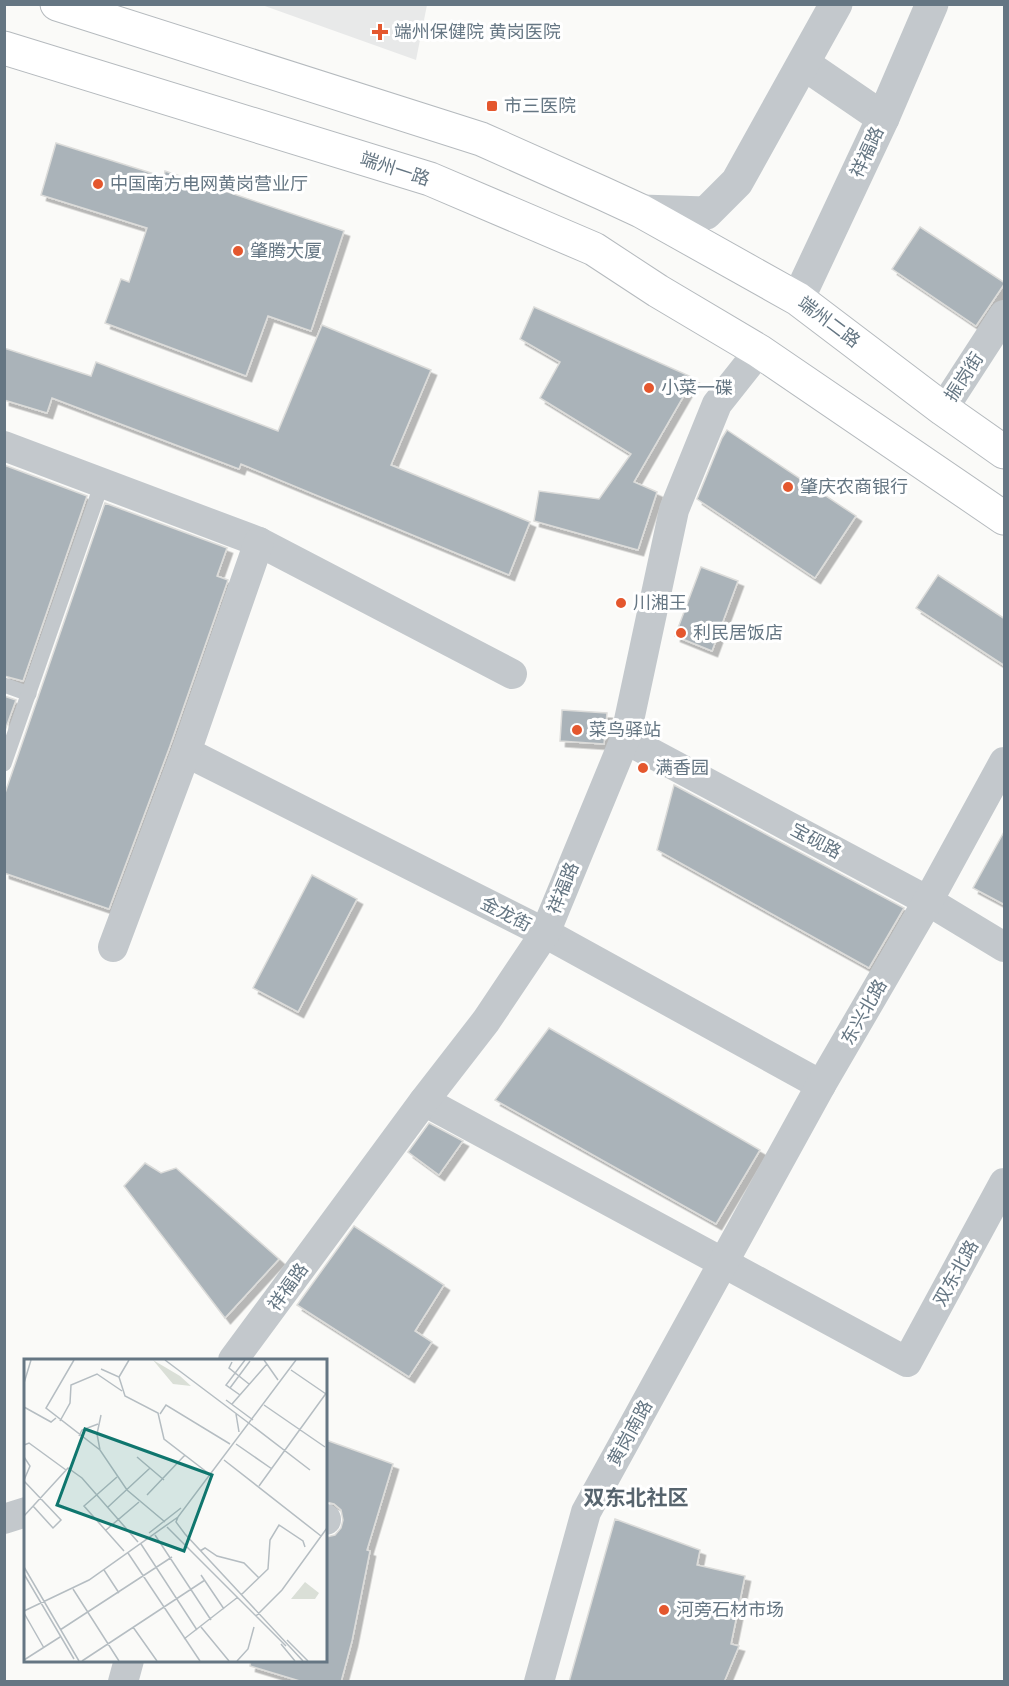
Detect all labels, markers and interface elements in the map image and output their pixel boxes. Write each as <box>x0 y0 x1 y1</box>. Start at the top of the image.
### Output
place label: 端州保健院 黄岗医院 <box>394 19 561 44</box>
marker: 端州保健院 黄岗医院 <box>371 23 389 41</box>
place label: 市三医院 <box>504 93 576 118</box>
marker: 市三医院 <box>485 99 499 113</box>
street label: 祥福路 <box>844 122 889 182</box>
street label: 端州一路 <box>357 146 433 192</box>
place label: 中国南方电网黄岗营业厅 <box>110 171 308 196</box>
marker: 中国南方电网黄岗营业厅 <box>91 177 105 191</box>
place label: 肇腾大厦 <box>250 238 322 263</box>
marker: 肇腾大厦 <box>231 244 245 258</box>
street label: 端州二路 <box>793 290 866 353</box>
street label: 振岗街 <box>938 347 989 406</box>
place label: 小菜一碟 <box>661 375 733 400</box>
marker: 小菜一碟 <box>642 381 656 395</box>
place label: 肇庆农商银行 <box>800 474 908 499</box>
marker: 肇庆农商银行 <box>781 480 795 494</box>
place label: 川湘王 <box>633 590 687 615</box>
marker: 川湘王 <box>614 596 628 610</box>
place label: 利民居饭店 <box>693 620 783 645</box>
marker: 利民居饭店 <box>674 626 688 640</box>
place label: 菜鸟驿站 <box>589 717 661 742</box>
marker: 菜鸟驿站 <box>570 723 584 737</box>
place label: 满香园 <box>655 755 709 780</box>
marker: 满香园 <box>636 761 650 775</box>
street label: 宝砚路 <box>787 817 846 864</box>
street label: 祥福路 <box>541 858 584 918</box>
street label: 金龙街 <box>476 890 536 937</box>
street label: 东兴北路 <box>835 974 892 1049</box>
street label: 双东北路 <box>927 1235 984 1310</box>
street label: 祥福路 <box>262 1258 314 1316</box>
inset map <box>24 1359 327 1662</box>
street label: 黄岗南路 <box>601 1395 658 1470</box>
district label: 双东北社区 <box>584 1483 689 1512</box>
place label: 河旁石材市场 <box>676 1597 784 1622</box>
marker: 河旁石材市场 <box>657 1603 671 1617</box>

